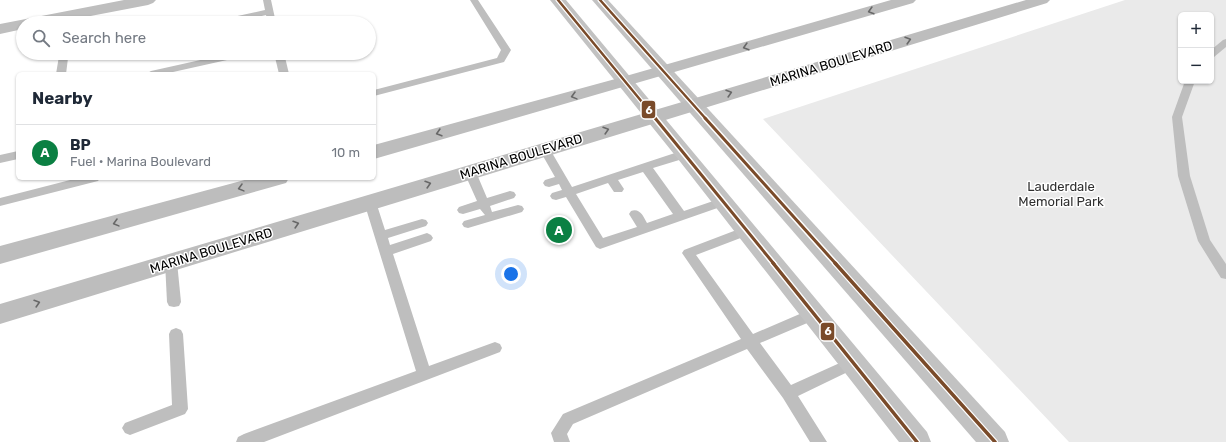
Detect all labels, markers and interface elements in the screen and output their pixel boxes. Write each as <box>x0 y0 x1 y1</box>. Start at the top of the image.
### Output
one-way arrow <box>867 6 874 15</box>
map controls <box>1178 12 1214 84</box>
button: + <box>1178 12 1214 48</box>
search box <box>16 16 376 60</box>
icon: search <box>30 27 52 49</box>
text: Search here <box>62 29 146 47</box>
one-way arrow <box>904 36 911 45</box>
street label: MARINA BOULEVARD <box>768 38 894 89</box>
one-way arrow <box>742 42 749 51</box>
button: − <box>1178 48 1214 84</box>
text: Nearby <box>32 88 93 108</box>
one-way arrow <box>726 90 733 98</box>
one-way arrow <box>570 91 577 100</box>
line badge: 6 <box>641 100 656 119</box>
text: 6 <box>645 104 653 117</box>
one-way arrow <box>603 127 610 135</box>
one-way arrow <box>436 129 443 137</box>
street label: MARINA BOULEVARD <box>458 131 584 182</box>
text: BP <box>70 136 91 154</box>
text: A <box>40 145 50 160</box>
text: 10 m <box>331 145 360 160</box>
text: Fuel · Marina Boulevard <box>70 154 211 169</box>
park label: Lauderdale Memorial Park <box>1018 179 1104 209</box>
one-way arrow <box>425 180 432 189</box>
one-way arrow <box>238 184 245 192</box>
pin: A <box>546 215 572 245</box>
one-way arrow <box>113 218 120 227</box>
one-way arrow <box>292 220 299 229</box>
street label: MARINA BOULEVARD <box>148 225 274 276</box>
your location <box>501 264 521 284</box>
one-way arrow <box>34 299 41 308</box>
line badge: 6 <box>820 322 835 341</box>
text: 6 <box>824 325 832 338</box>

